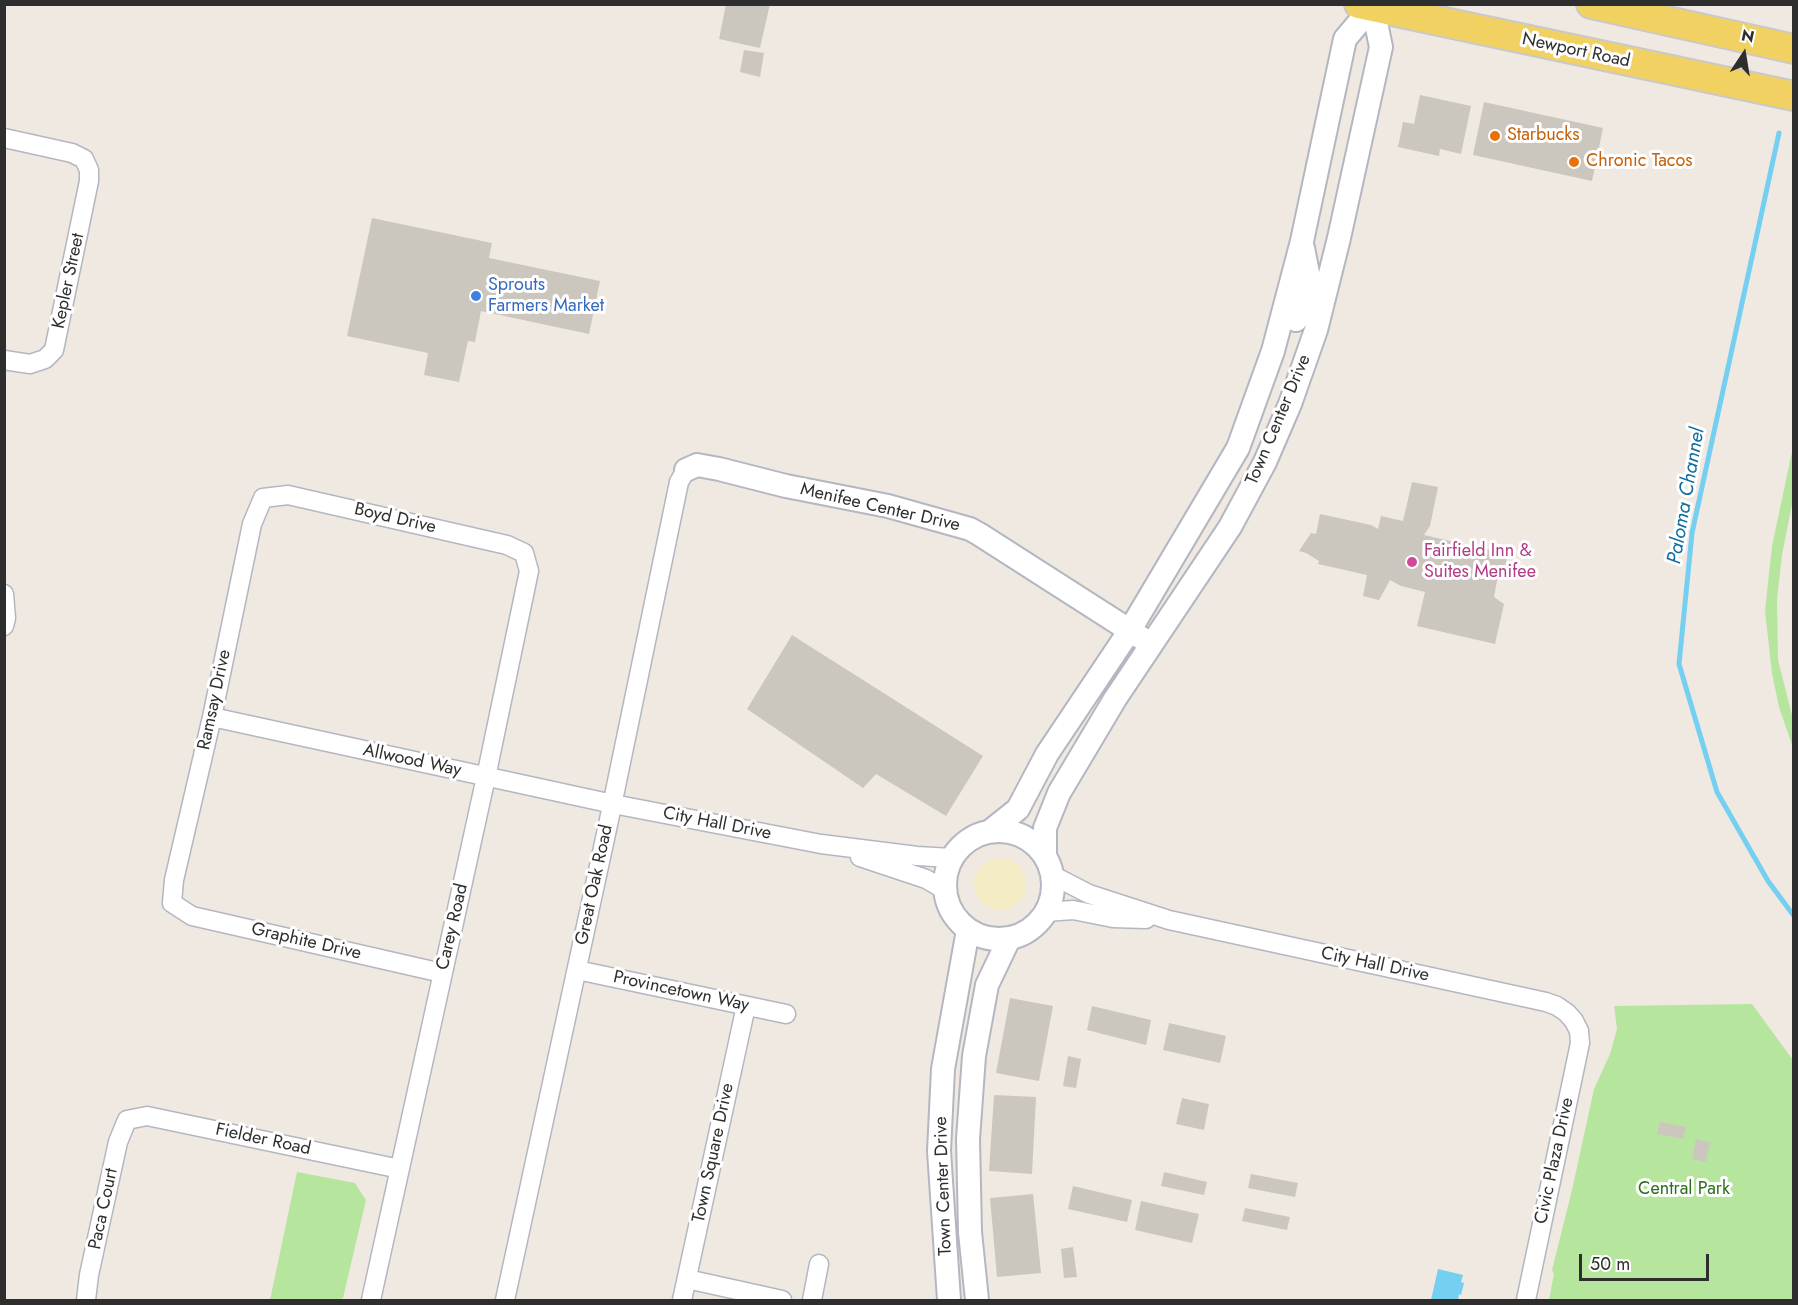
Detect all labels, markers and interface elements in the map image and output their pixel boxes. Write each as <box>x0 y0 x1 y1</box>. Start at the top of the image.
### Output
text: N <box>1739 23 1756 48</box>
north arrow <box>1714 24 1774 84</box>
street label: Newport Road <box>1520 29 1632 73</box>
place label: Starbucks <box>1507 125 1580 147</box>
marker: Starbucks <box>1488 129 1502 143</box>
place label: Chronic Tacos <box>1586 151 1693 173</box>
marker: Chronic Tacos <box>1567 155 1581 169</box>
street label: Kepler Street <box>48 231 90 331</box>
place label: Sprouts Farmers Market <box>488 275 604 318</box>
marker: Sprouts Farmers Market <box>469 289 483 303</box>
street label: Town Center Drive <box>1242 352 1316 488</box>
water label: Paloma Channel <box>1663 426 1711 566</box>
street label: Menifee Center Drive <box>798 479 962 537</box>
street label: Boyd Drive <box>352 499 438 539</box>
place label: Fairfield Inn & Suites Menifee <box>1424 541 1536 584</box>
marker: Fairfield Inn & Suites Menifee <box>1405 555 1419 569</box>
street label: Ramsay Drive <box>194 648 236 752</box>
street label: Allwood Way <box>361 740 463 782</box>
street label: City Hall Drive <box>661 803 773 845</box>
street label: Great Oak Road <box>572 823 618 947</box>
street label: Carey Road <box>433 882 473 972</box>
street label: Graphite Drive <box>249 919 363 965</box>
street label: City Hall Drive <box>1319 943 1431 987</box>
street label: Provincetown Way <box>611 967 751 1017</box>
street label: Town Square Drive <box>689 1081 739 1225</box>
street label: Civic Plaza Drive <box>1531 1096 1579 1226</box>
street label: Town Center Drive <box>931 1116 957 1256</box>
street label: Fielder Road <box>213 1119 313 1161</box>
street label: Paca Court <box>85 1166 123 1252</box>
park label: Central Park <box>1638 1179 1730 1201</box>
scale bar <box>1582 1242 1712 1280</box>
text: 50 m <box>1590 1251 1630 1277</box>

